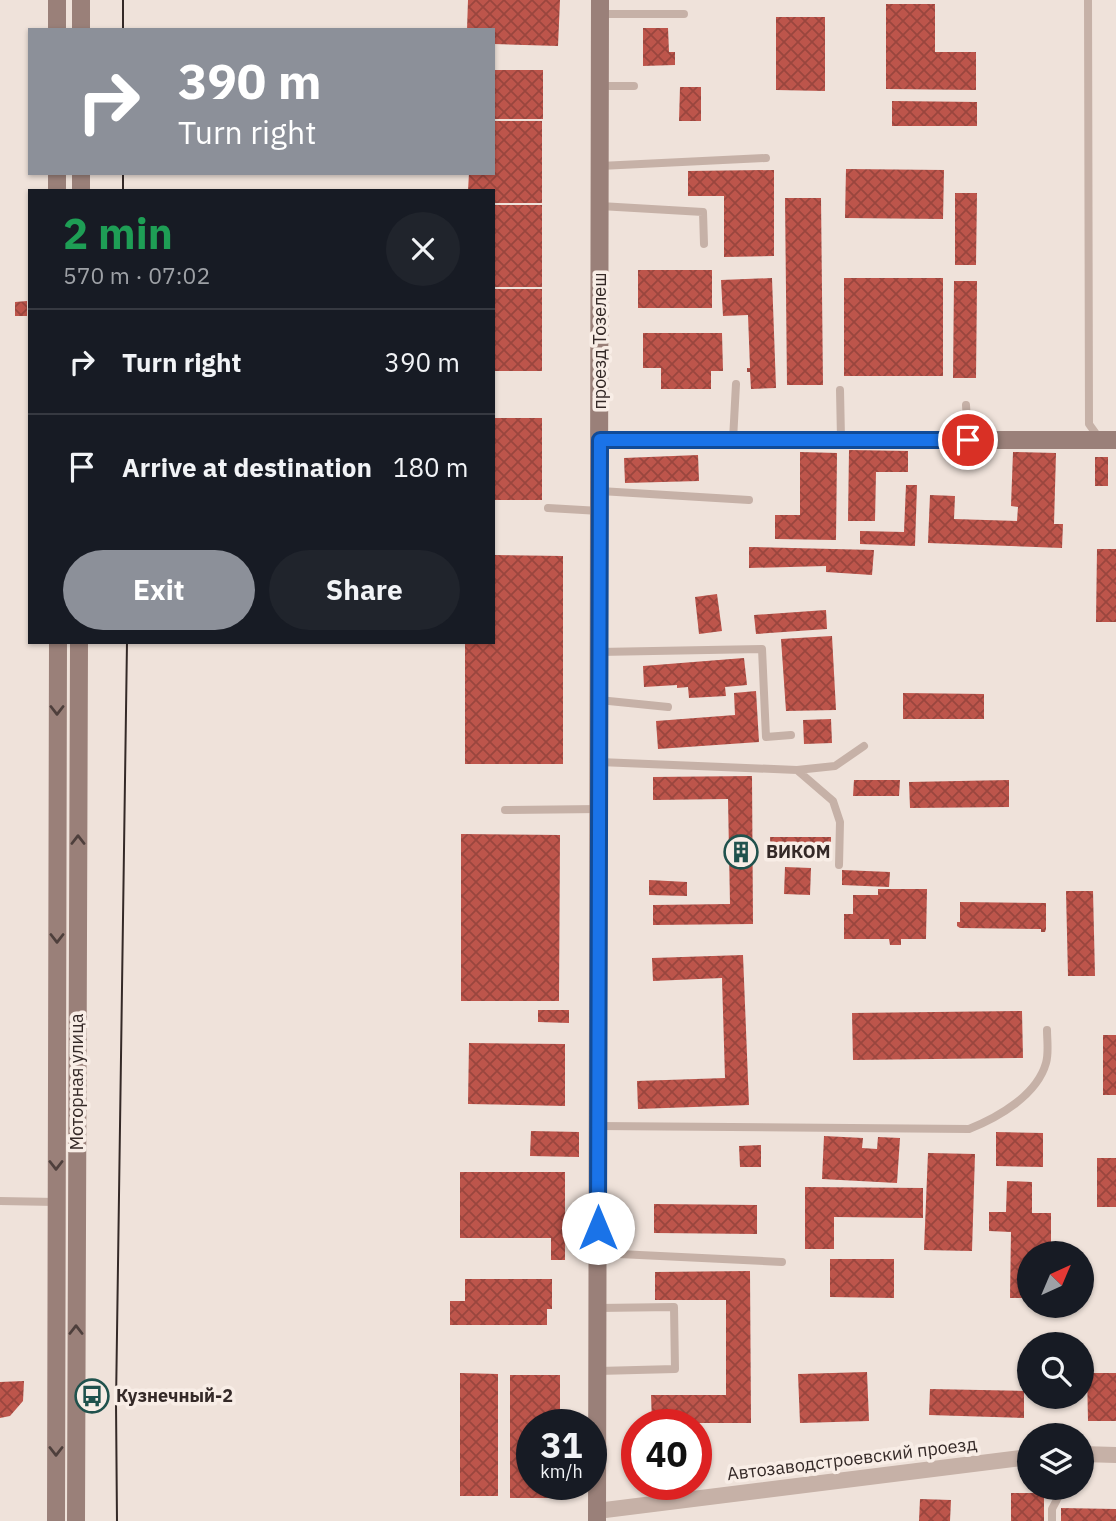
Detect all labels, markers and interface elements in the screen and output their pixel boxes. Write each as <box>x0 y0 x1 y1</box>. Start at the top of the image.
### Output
text: 390 m <box>178 49 322 112</box>
icon: right <box>63 56 154 147</box>
text: Turn right <box>178 111 316 153</box>
text: 2 min <box>63 206 173 261</box>
button: close <box>386 212 460 286</box>
text: 570 m · 07:02 <box>63 260 210 290</box>
street label: проезд Тозелеш <box>588 272 611 410</box>
icon: right <box>63 343 101 381</box>
text: Turn right <box>122 345 241 379</box>
text: 390 m <box>384 345 460 379</box>
pin <box>938 410 998 470</box>
icon: arrive <box>949 421 987 459</box>
icon: arrive <box>63 448 101 486</box>
text: Arrive at destination <box>122 450 372 484</box>
text: 180 m <box>393 450 469 484</box>
button: Exit <box>63 550 255 630</box>
button: Share <box>269 550 460 630</box>
one-way arrow <box>49 706 65 716</box>
building icon: ВИКОМ <box>722 833 760 871</box>
one-way arrow <box>70 834 86 844</box>
place label: ВИКОМ <box>766 840 830 863</box>
one-way arrow <box>49 933 65 944</box>
street label: Моторная улица <box>65 1013 88 1151</box>
one-way arrow <box>48 1161 64 1171</box>
position arrow <box>561 1191 635 1265</box>
north arrow <box>1017 1241 1094 1318</box>
map controls <box>1017 1241 1094 1500</box>
one-way arrow <box>69 1325 84 1336</box>
button: search <box>1017 1332 1094 1409</box>
bus stop icon: Кузнечный-2 <box>73 1377 111 1415</box>
place label: Кузнечный-2 <box>116 1384 233 1407</box>
speed limit sign: 40 <box>621 1409 712 1500</box>
text: 31 <box>540 1422 583 1468</box>
button: layers <box>1017 1423 1094 1500</box>
street label: Автозаводстроевский проезд <box>726 1432 979 1485</box>
one-way arrow <box>48 1446 64 1457</box>
text: km/h <box>540 1460 583 1483</box>

